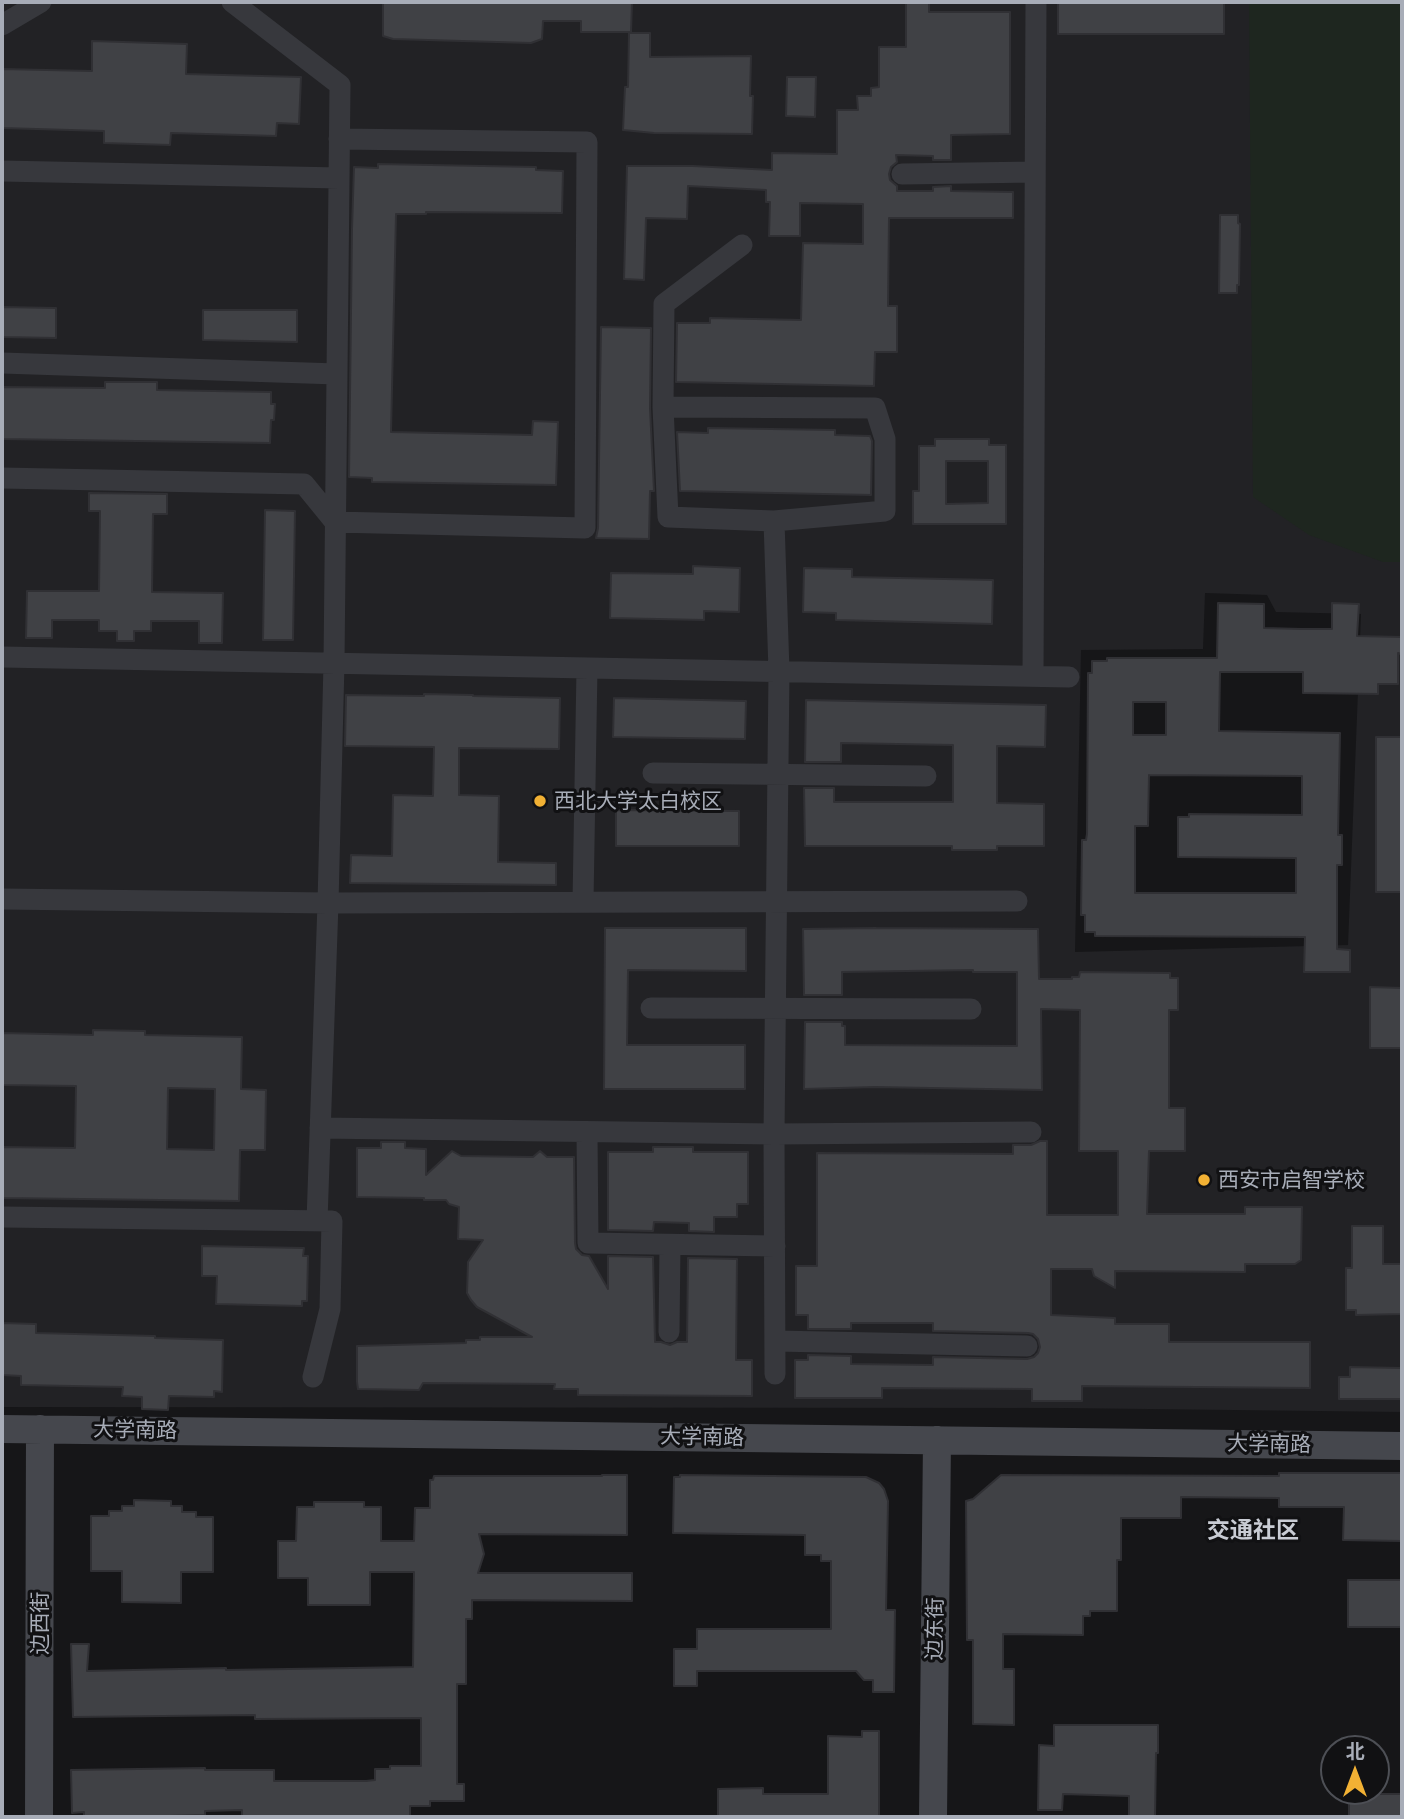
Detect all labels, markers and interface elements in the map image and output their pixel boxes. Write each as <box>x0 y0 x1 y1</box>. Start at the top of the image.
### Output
place label: 西北大学太白校区 <box>554 788 722 814</box>
marker: 西北大学太白校区 <box>532 793 548 809</box>
place label: 西安市启智学校 <box>1218 1167 1365 1193</box>
marker: 西安市启智学校 <box>1196 1172 1212 1188</box>
street label: 大学南路 <box>93 1417 177 1443</box>
street label: 大学南路 <box>660 1424 744 1450</box>
street label: 大学南路 <box>1227 1431 1311 1457</box>
district label: 交通社区 <box>1207 1517 1299 1545</box>
street label: 边西街 <box>27 1592 53 1654</box>
street label: 边东街 <box>922 1597 948 1661</box>
north arrow <box>1320 1735 1390 1805</box>
text: 北 <box>1345 1739 1365 1762</box>

